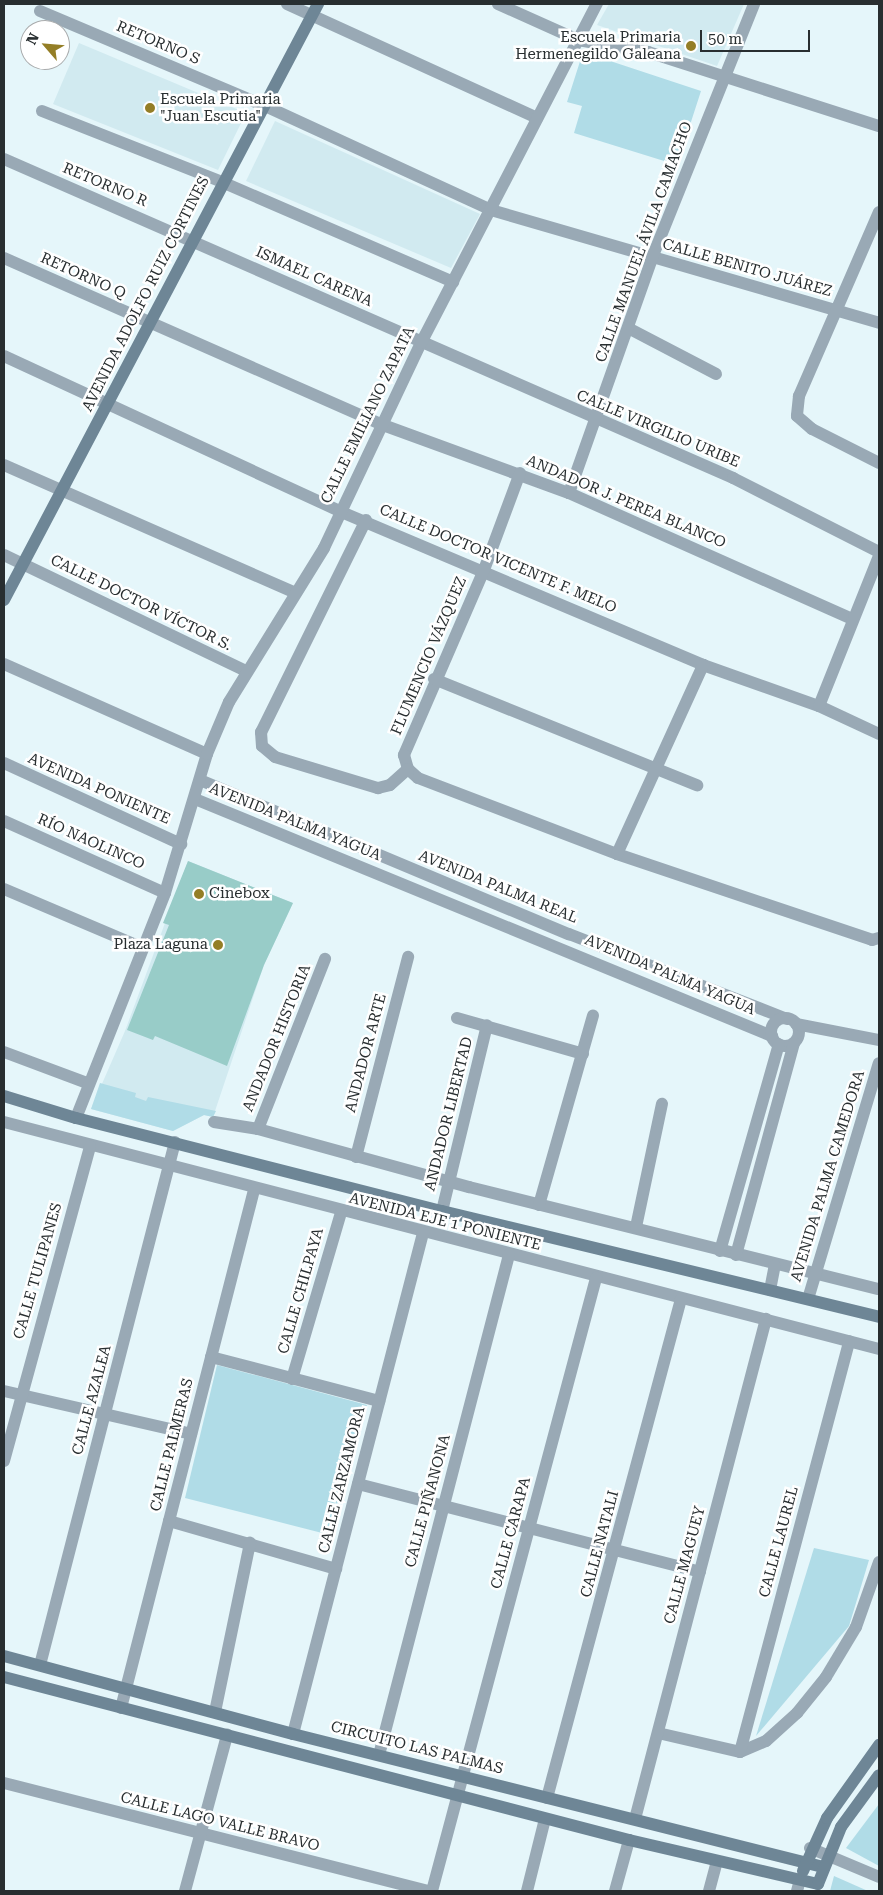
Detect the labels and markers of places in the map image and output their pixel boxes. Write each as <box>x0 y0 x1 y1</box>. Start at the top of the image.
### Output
place label: Escuela Primaria Hermenegildo Galeana <box>515 28 681 63</box>
marker: Escuela Primaria Hermenegildo Galeana <box>685 40 697 52</box>
place label: Escuela Primaria "Juan Escutia" <box>160 90 281 125</box>
marker: Escuela Primaria "Juan Escutia" <box>144 102 156 114</box>
place label: Cinebox <box>209 885 270 903</box>
marker: Cinebox <box>193 888 205 900</box>
place label: Plaza Laguna <box>113 936 208 954</box>
marker: Plaza Laguna <box>212 939 224 951</box>

